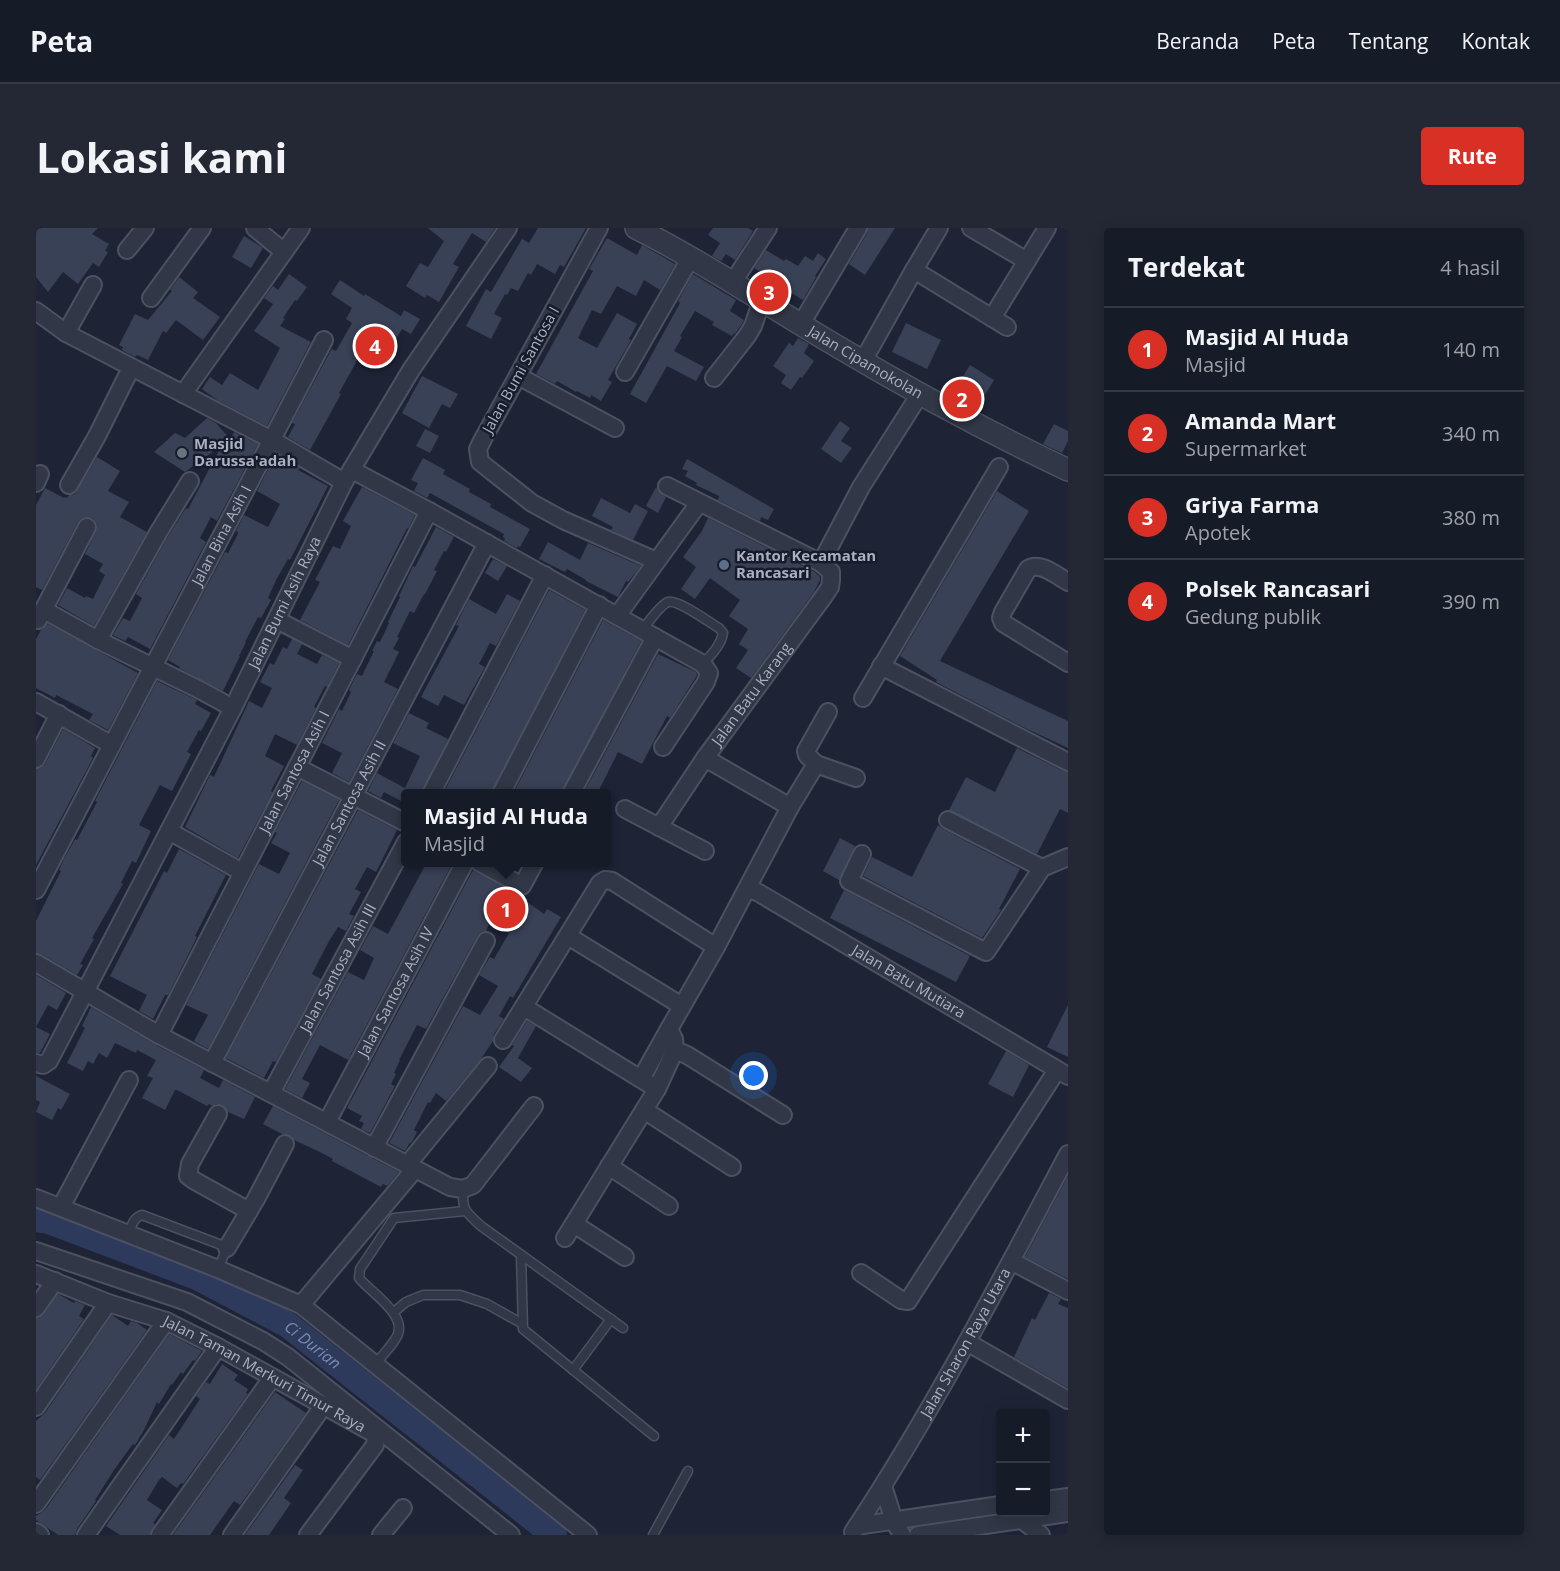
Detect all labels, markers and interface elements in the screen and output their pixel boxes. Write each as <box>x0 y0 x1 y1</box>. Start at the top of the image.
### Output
text: Peta <box>30 22 93 60</box>
text: Beranda <box>1156 27 1239 55</box>
text: Peta <box>1272 27 1316 55</box>
text: Tentang <box>1349 27 1428 55</box>
text: Kontak <box>1461 27 1530 55</box>
button: Rute <box>1421 127 1524 185</box>
text: Lokasi kami <box>36 128 287 185</box>
text: Terdekat <box>1128 249 1245 285</box>
text: 4 hasil <box>1440 254 1500 281</box>
pin: 3 <box>750 270 788 314</box>
street label: Jalan Bumi Santosa I <box>476 303 563 438</box>
street label: Jalan Cipamokolan <box>803 319 927 403</box>
text: Masjid Al Huda <box>1185 321 1349 351</box>
pin: 4 <box>356 324 394 368</box>
text: 1 <box>1142 336 1153 363</box>
text: 140 m <box>1442 336 1500 363</box>
text: Masjid <box>1185 351 1246 378</box>
pin: 2 <box>942 376 982 422</box>
text: Amanda Mart <box>1185 405 1336 435</box>
text: 2 <box>1142 420 1153 447</box>
text: 340 m <box>1442 420 1500 447</box>
place label: Masjid Darussa'adah <box>194 433 296 470</box>
text: Supermarket <box>1185 435 1307 462</box>
marker: Masjid Darussa'adah <box>175 446 189 460</box>
street label: Jalan Bina Asih I <box>185 482 255 590</box>
text: Griya Farma <box>1185 489 1319 519</box>
text: 3 <box>1142 504 1153 531</box>
text: 380 m <box>1442 504 1500 531</box>
text: Apotek <box>1185 519 1251 546</box>
street label: Jalan Bumi Asih Raya <box>242 533 325 674</box>
place label: Kantor Kecamatan Rancasari <box>736 545 876 582</box>
marker: Kantor Kecamatan Rancasari <box>717 558 731 572</box>
text: Polsek Rancasari <box>1185 573 1370 603</box>
text: 4 <box>1142 588 1153 615</box>
text: 390 m <box>1442 588 1500 615</box>
text: Gedung publik <box>1185 603 1321 630</box>
street label: Jalan Batu Karang <box>705 638 796 751</box>
street label: Jalan Santosa Asih I <box>253 707 333 838</box>
street label: Jalan Santosa Asih II <box>306 736 390 871</box>
popup <box>401 789 611 867</box>
text: Masjid Al Huda <box>424 800 588 830</box>
text: Masjid <box>424 830 485 857</box>
pin: 1 <box>486 886 526 932</box>
street label: Jalan Santosa Asih III <box>294 900 380 1037</box>
street label: Jalan Santosa Asih IV <box>352 923 438 1062</box>
street label: Jalan Batu Mutiara <box>847 938 970 1022</box>
your location <box>739 1061 768 1090</box>
street label: Jalan Sharon Raya Utara <box>914 1264 1014 1423</box>
street label: Jalan Taman Merkuri Timur Raya <box>158 1309 369 1436</box>
water label: Ci Durian <box>280 1316 346 1374</box>
map controls <box>996 1409 1050 1517</box>
button: + <box>996 1409 1050 1463</box>
button: − <box>996 1463 1050 1517</box>

